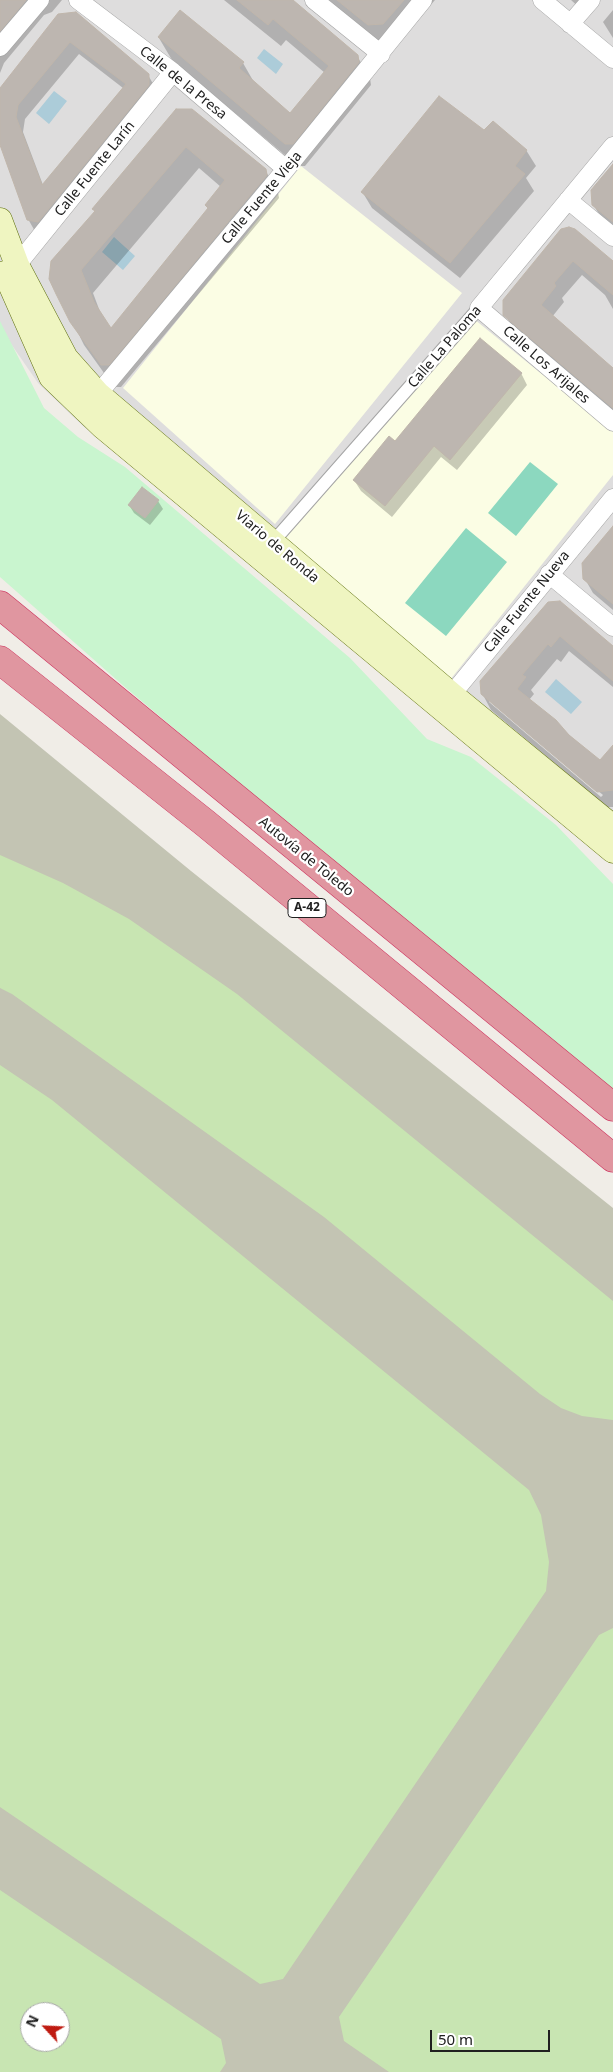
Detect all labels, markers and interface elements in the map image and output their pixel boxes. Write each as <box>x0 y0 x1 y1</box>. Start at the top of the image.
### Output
street label: Calle de la Presa <box>136 43 230 123</box>
street label: Calle Fuente Larín <box>51 118 139 220</box>
street label: Calle Fuente Vieja <box>218 148 306 248</box>
street label: Calle La Paloma <box>405 302 485 392</box>
street label: Calle Los Arijales <box>499 323 593 407</box>
street label: Viario de Ronda <box>232 507 322 587</box>
street label: Calle Fuente Nueva <box>481 548 573 656</box>
street label: Autovía de Toledo <box>255 814 357 900</box>
road number: A-42 <box>288 898 326 918</box>
north arrow <box>20 2002 70 2052</box>
text: N <box>21 2012 43 2030</box>
scale bar <box>433 2020 553 2052</box>
text: 50 m <box>438 2029 473 2049</box>

